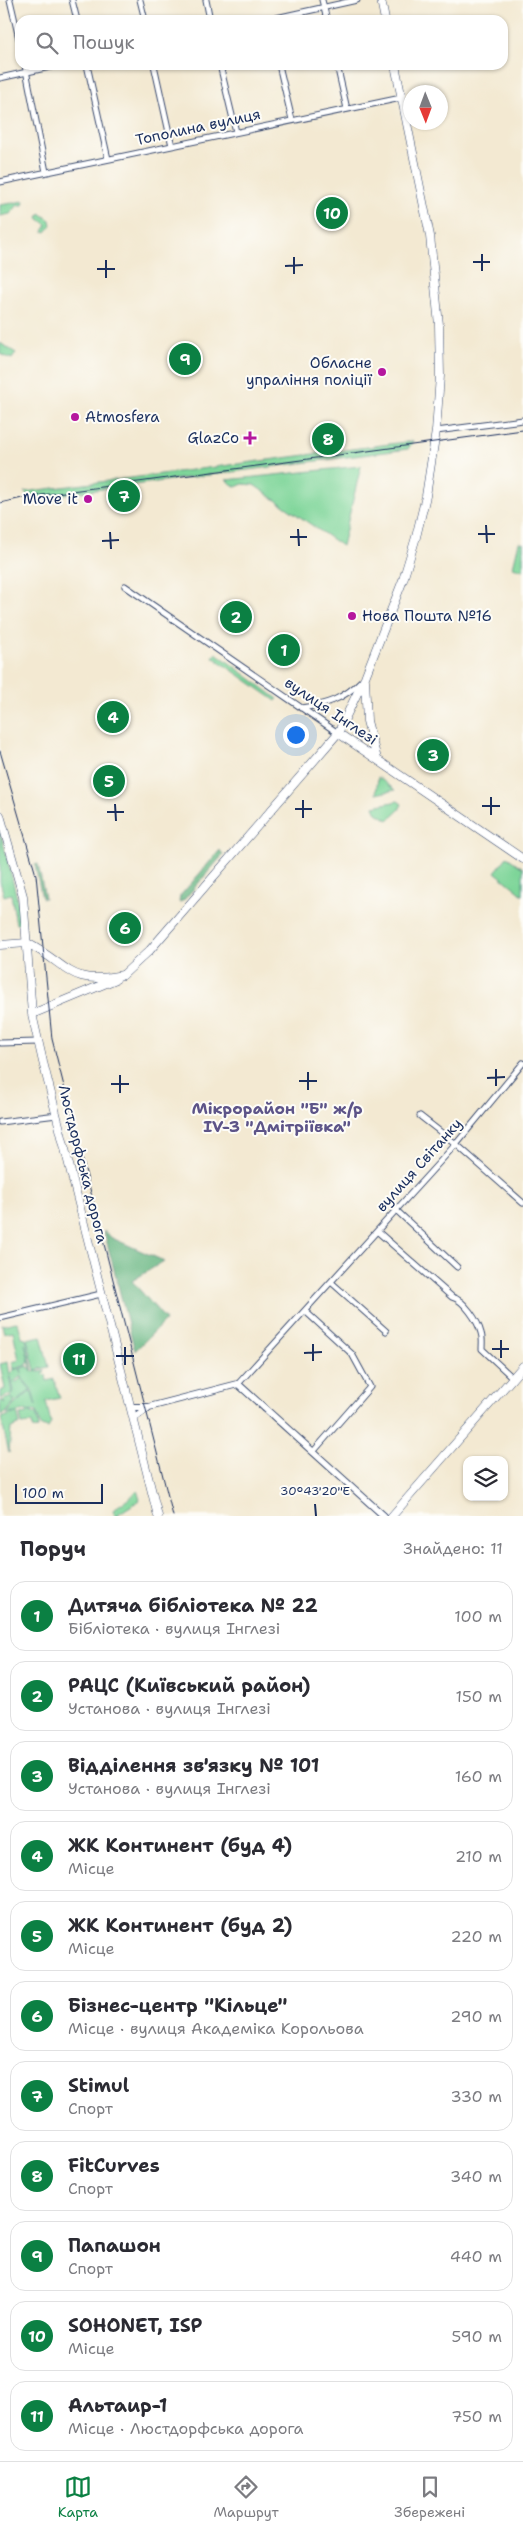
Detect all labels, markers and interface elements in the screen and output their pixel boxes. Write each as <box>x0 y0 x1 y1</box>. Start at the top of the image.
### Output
search box <box>15 15 508 70</box>
icon: search <box>33 29 61 57</box>
text: Пошук <box>73 30 135 55</box>
north arrow <box>403 85 448 130</box>
street label: Тополина вулиця <box>134 104 262 150</box>
pin: 10 <box>316 194 348 232</box>
pin: 9 <box>169 340 201 378</box>
place label: Обласне упраління поліції <box>246 353 373 390</box>
marker: Обласне упраління поліції <box>376 366 388 378</box>
place label: Atmosfera <box>85 407 160 427</box>
marker: Atmosfera <box>69 411 81 423</box>
pin: 8 <box>312 420 344 458</box>
place label: GlazCo <box>188 428 239 448</box>
marker: GlazCo <box>243 431 257 445</box>
pin: 7 <box>108 477 140 515</box>
place label: Move it <box>23 489 78 509</box>
marker: Move it <box>82 493 94 505</box>
pin: 2 <box>220 598 252 636</box>
place label: Нова Пошта №16 <box>362 606 492 626</box>
marker: Нова Пошта №16 <box>346 610 358 622</box>
pin: 1 <box>268 631 300 669</box>
street label: вулиця Інглезі <box>281 673 381 749</box>
pin: 4 <box>97 698 129 736</box>
your location <box>283 722 309 748</box>
pin: 3 <box>417 736 449 774</box>
pin: 5 <box>93 762 125 800</box>
pin: 6 <box>109 909 141 947</box>
street label: Люстдорфська дорога <box>54 1083 113 1246</box>
district label: Мікрорайон "Б" ж/р IV-3 "Дмітріївка" <box>191 1098 363 1137</box>
street label: вулиця Світанку <box>371 1114 467 1216</box>
pin: 11 <box>63 1340 95 1378</box>
map controls <box>463 1456 508 1501</box>
button: layers <box>463 1456 508 1501</box>
scale bar <box>15 1481 102 1504</box>
text: 30°43'20"E <box>280 1483 350 1499</box>
text: 100 m <box>22 1484 64 1502</box>
text: Поруч <box>20 1535 86 1563</box>
text: Знайдено: 11 <box>403 1538 503 1559</box>
text: Дитяча бібліотека № 22 <box>68 1593 318 1618</box>
text: 1 <box>33 1606 41 1627</box>
text: 100 m <box>454 1606 502 1627</box>
text: Бібліотека · вулиця Інглезі <box>68 1618 280 1639</box>
text: РАЦС (Київський район) <box>68 1673 311 1698</box>
text: 2 <box>31 1686 43 1707</box>
text: 150 m <box>455 1686 502 1707</box>
text: Установа · вулиця Інглезі <box>68 1698 271 1719</box>
text: Відділення зв'язку № 101 <box>68 1753 319 1778</box>
text: 3 <box>31 1766 43 1787</box>
text: 160 m <box>455 1766 502 1787</box>
text: Установа · вулиця Інглезі <box>68 1778 271 1799</box>
text: ЖК Континент (буд 4) <box>68 1833 292 1858</box>
text: 4 <box>31 1846 43 1867</box>
text: 210 m <box>455 1846 502 1867</box>
text: Місце <box>68 1858 115 1879</box>
text: ЖК Континент (буд 2) <box>68 1913 293 1938</box>
text: 5 <box>32 1926 42 1947</box>
text: 220 m <box>450 1926 502 1947</box>
text: Місце <box>68 1938 115 1959</box>
text: Бізнес-центр "Кільце" <box>68 1993 288 2018</box>
text: 6 <box>31 2006 43 2027</box>
text: 290 m <box>450 2006 502 2027</box>
text: Місце · вулиця Академіка Корольова <box>68 2018 364 2039</box>
text: Stimul <box>68 2073 129 2098</box>
text: 7 <box>31 2086 43 2107</box>
text: 330 m <box>450 2086 502 2107</box>
text: Спорт <box>68 2098 113 2119</box>
text: FitCurves <box>68 2153 160 2178</box>
text: 8 <box>31 2166 43 2187</box>
text: 340 m <box>450 2166 502 2187</box>
text: Спорт <box>68 2178 113 2199</box>
text: Папашон <box>68 2233 161 2258</box>
text: 9 <box>31 2246 43 2267</box>
text: 440 m <box>450 2246 502 2267</box>
text: Спорт <box>68 2258 113 2279</box>
text: SOHONET, ISP <box>68 2313 202 2338</box>
text: 10 <box>28 2326 46 2347</box>
text: 590 m <box>452 2326 502 2347</box>
text: Місце <box>68 2338 115 2359</box>
text: Альтаир-1 <box>68 2393 168 2418</box>
text: 11 <box>30 2406 44 2427</box>
text: 750 m <box>451 2406 502 2427</box>
text: Місце · Люстдорфська дорога <box>68 2418 304 2439</box>
tab: Карта <box>58 2473 98 2521</box>
tab: Маршрут <box>213 2473 279 2521</box>
tab: Збережені <box>394 2473 465 2521</box>

